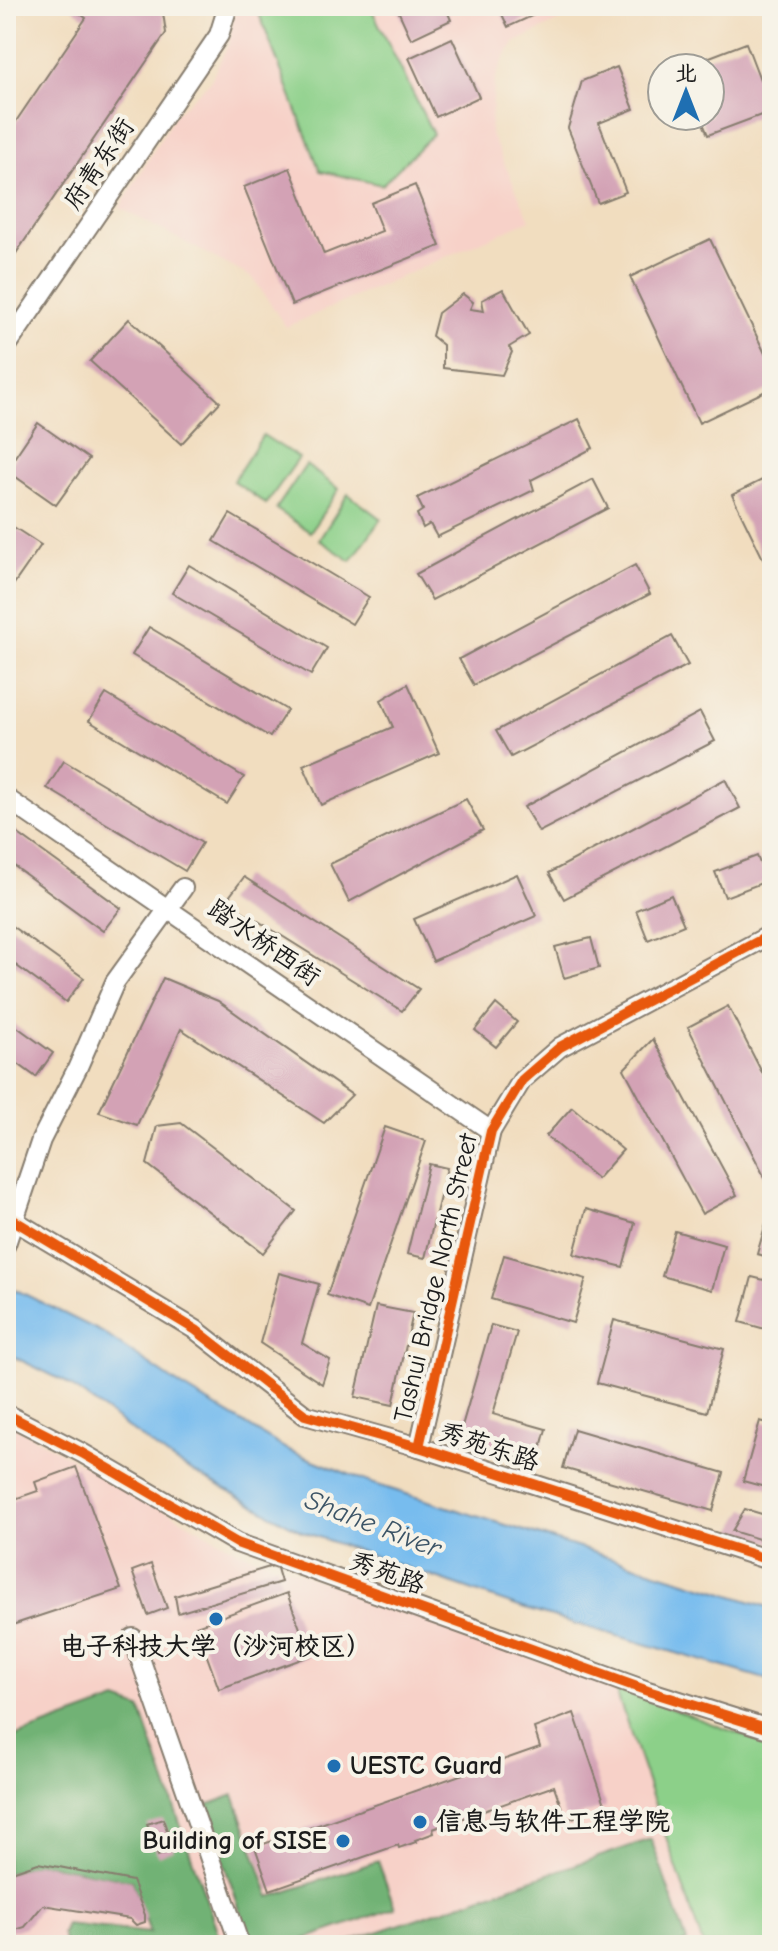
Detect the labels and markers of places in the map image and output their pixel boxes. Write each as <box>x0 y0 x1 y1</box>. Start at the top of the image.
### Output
marker: 电子科技大学（沙河校区） <box>207 1610 225 1628</box>
place label: 电子科技大学（沙河校区） <box>60 1632 372 1662</box>
place label: UESTC Guard <box>350 1751 502 1781</box>
marker: UESTC Guard <box>325 1757 343 1775</box>
place label: 信息与软件工程学院 <box>436 1807 670 1837</box>
marker: 信息与软件工程学院 <box>411 1813 429 1831</box>
place label: Building of SISE <box>142 1826 327 1856</box>
marker: Building of SISE <box>334 1832 352 1850</box>

